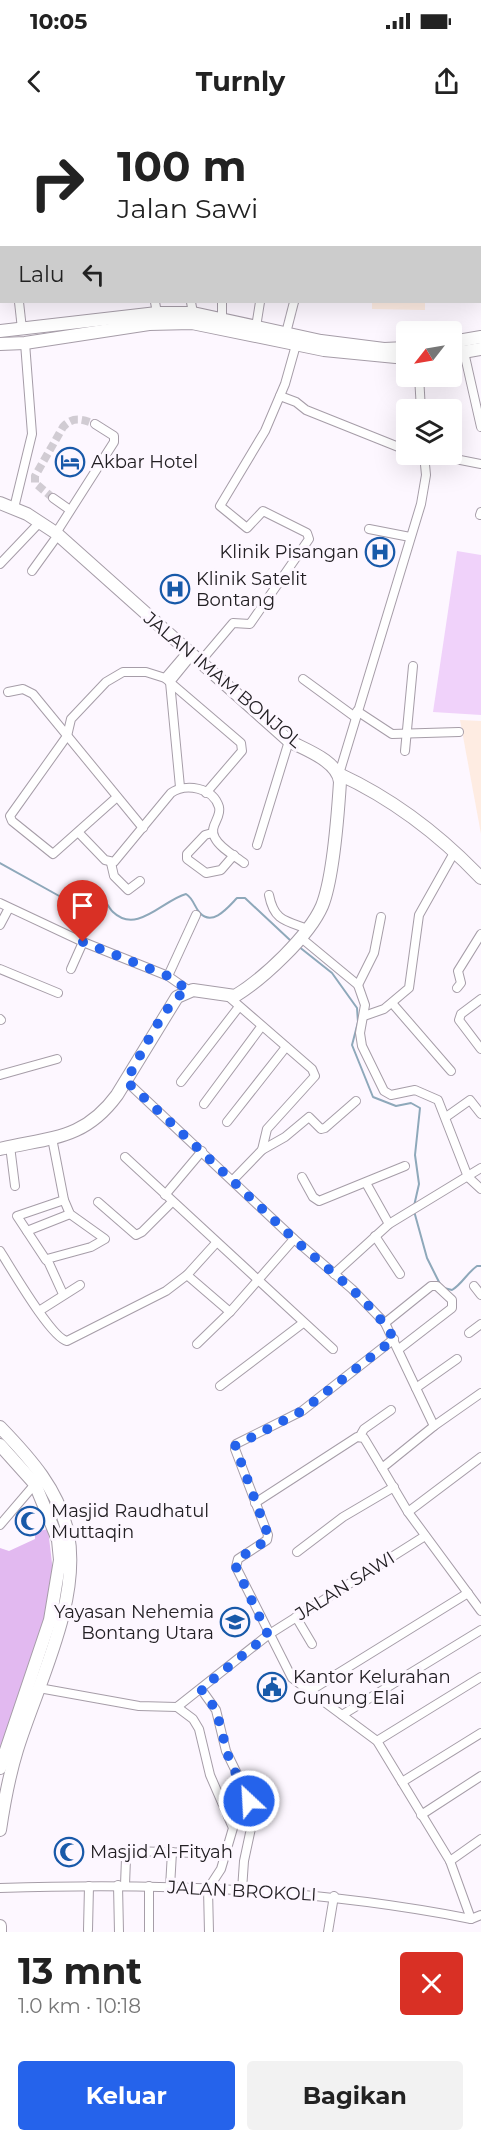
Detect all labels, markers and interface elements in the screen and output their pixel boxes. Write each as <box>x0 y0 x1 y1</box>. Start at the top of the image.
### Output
text: 10:05 <box>30 8 87 35</box>
icon: back <box>18 65 51 98</box>
text: Turnly <box>196 65 285 98</box>
icon: share <box>430 65 463 98</box>
text: 100 m <box>117 140 246 192</box>
icon: right <box>18 144 96 222</box>
text: Jalan Sawi <box>117 192 258 225</box>
icon: left <box>77 258 110 291</box>
text: Lalu <box>18 261 65 288</box>
north arrow <box>396 321 462 387</box>
map controls <box>396 321 462 465</box>
button: layers <box>396 399 462 465</box>
hotel icon: Akbar Hotel <box>54 446 86 478</box>
place label: Akbar Hotel <box>91 451 198 473</box>
hospital icon: Klinik Pisangan <box>364 536 396 568</box>
place label: Klinik Pisangan <box>220 541 359 563</box>
place label: Klinik Satelit Bontang <box>196 568 307 611</box>
hospital icon: Klinik Satelit Bontang <box>159 573 191 605</box>
street label: JALAN IMAM BONJOL <box>139 607 307 753</box>
pin <box>57 880 108 942</box>
icon: arrive <box>66 889 99 922</box>
place label: Masjid Raudhatul Muttaqin <box>51 1500 209 1543</box>
mosque icon: Masjid Raudhatul Muttaqin <box>14 1505 46 1537</box>
street label: JALAN SAWI <box>290 1547 399 1626</box>
place label: Yayasan Nehemia Bontang Utara <box>54 1601 214 1644</box>
school or university icon: Yayasan Nehemia Bontang Utara <box>219 1606 251 1638</box>
place label: Kantor Kelurahan Gunung Elai <box>293 1666 451 1709</box>
public building icon: Kantor Kelurahan Gunung Elai <box>256 1671 288 1703</box>
position arrow <box>217 1769 281 1833</box>
mosque icon: Masjid Al-Fityah <box>53 1836 85 1868</box>
place label: Masjid Al-Fityah <box>90 1841 233 1863</box>
street label: JALAN BROKOLI <box>166 1876 317 1906</box>
text: 13 mnt <box>18 1949 142 1993</box>
button: close <box>400 1952 463 2015</box>
text: 1.0 km · 10:18 <box>18 1994 141 2018</box>
button: Keluar <box>18 2061 235 2130</box>
button: Bagikan <box>247 2061 463 2130</box>

